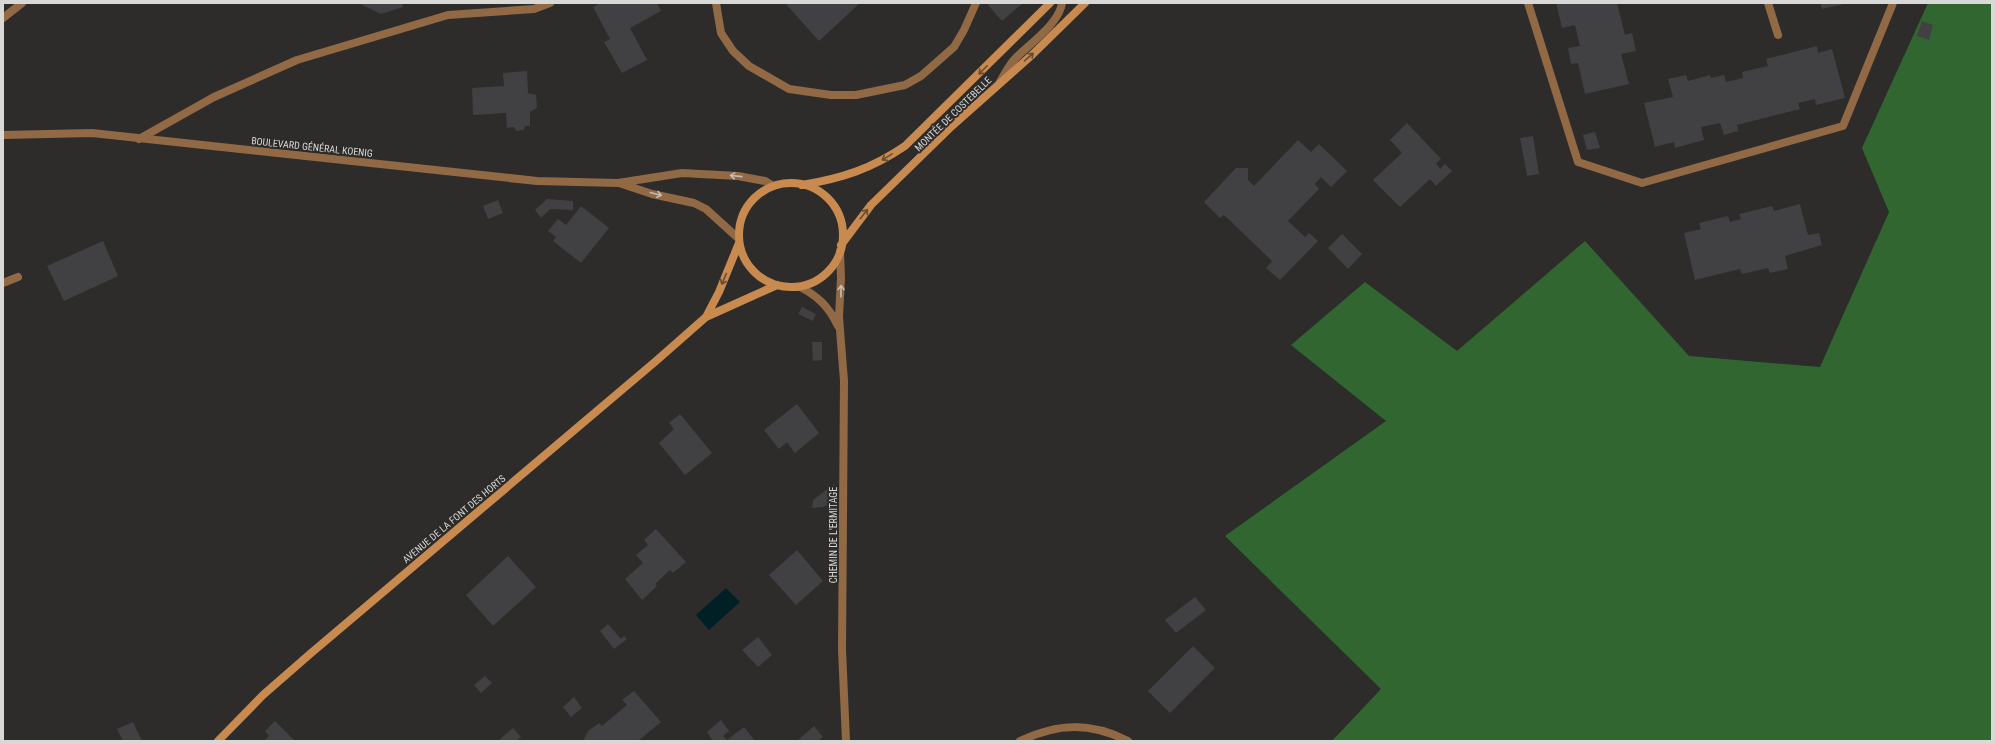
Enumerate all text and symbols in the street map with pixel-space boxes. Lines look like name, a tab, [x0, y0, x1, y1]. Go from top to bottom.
one-way arrow	[1024, 52, 1035, 61]
one-way arrow	[978, 65, 988, 75]
street label: MONTÉE DE COSTEBELLE	[912, 74, 994, 153]
street label: BOULEVARD GÉNÉRAL KOENIG	[251, 134, 374, 159]
one-way arrow	[881, 154, 893, 162]
one-way arrow	[730, 173, 743, 180]
one-way arrow	[649, 191, 662, 198]
one-way arrow	[860, 208, 869, 219]
one-way arrow	[720, 273, 728, 285]
one-way arrow	[837, 285, 845, 298]
street label: AVENUE DE LA FONT DES HORTS	[400, 473, 508, 565]
street label: CHEMIN DE L'ERMITAGE	[828, 487, 839, 583]

